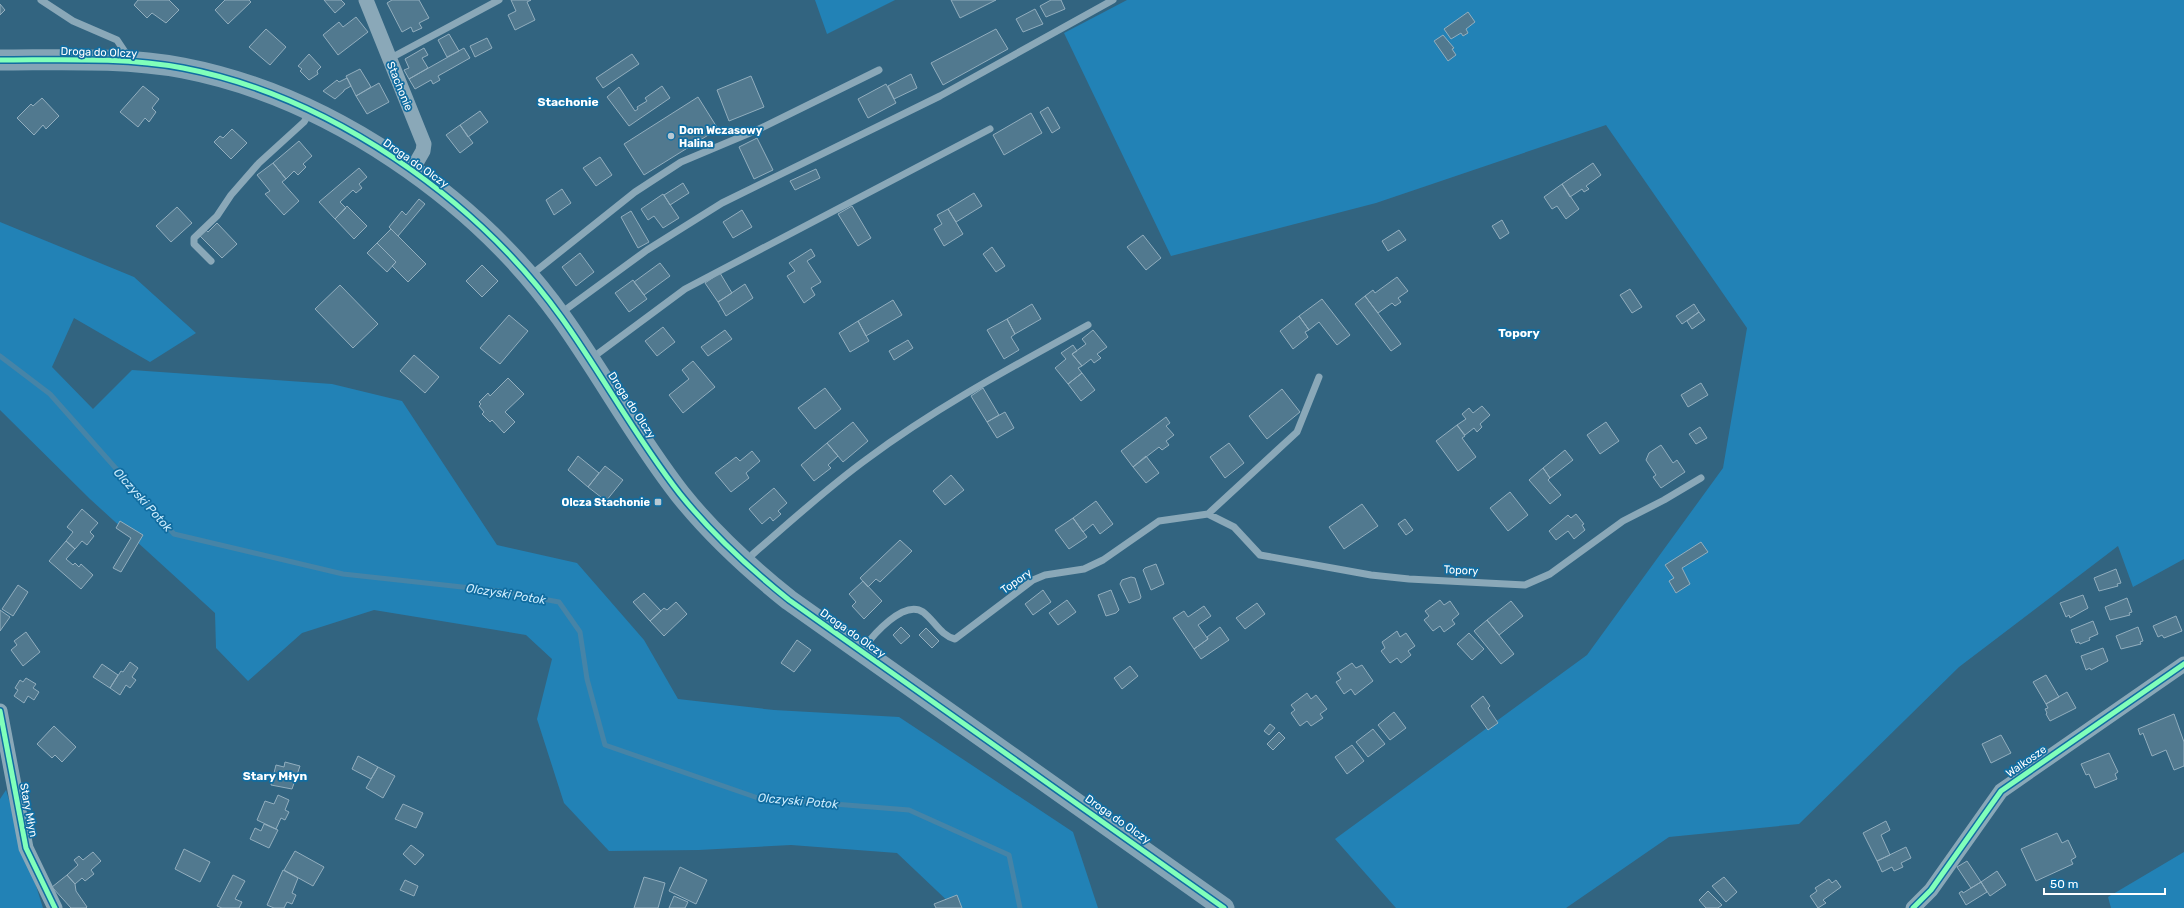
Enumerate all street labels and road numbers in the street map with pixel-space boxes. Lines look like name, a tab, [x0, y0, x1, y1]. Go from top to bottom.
street label: Droga do Olczy	[60, 45, 138, 60]
street label: Stachonie	[384, 60, 415, 113]
street label: Droga do Olczy	[381, 136, 451, 191]
street label: Droga do Olczy	[605, 370, 658, 441]
street label: Topory	[1443, 563, 1479, 578]
street label: Topory	[998, 566, 1034, 597]
street label: Droga do Olczy	[818, 606, 888, 661]
street label: Walkosze	[2004, 743, 2049, 780]
street label: Stary Młyn	[17, 782, 40, 838]
street label: Droga do Olczy	[1083, 792, 1153, 847]

